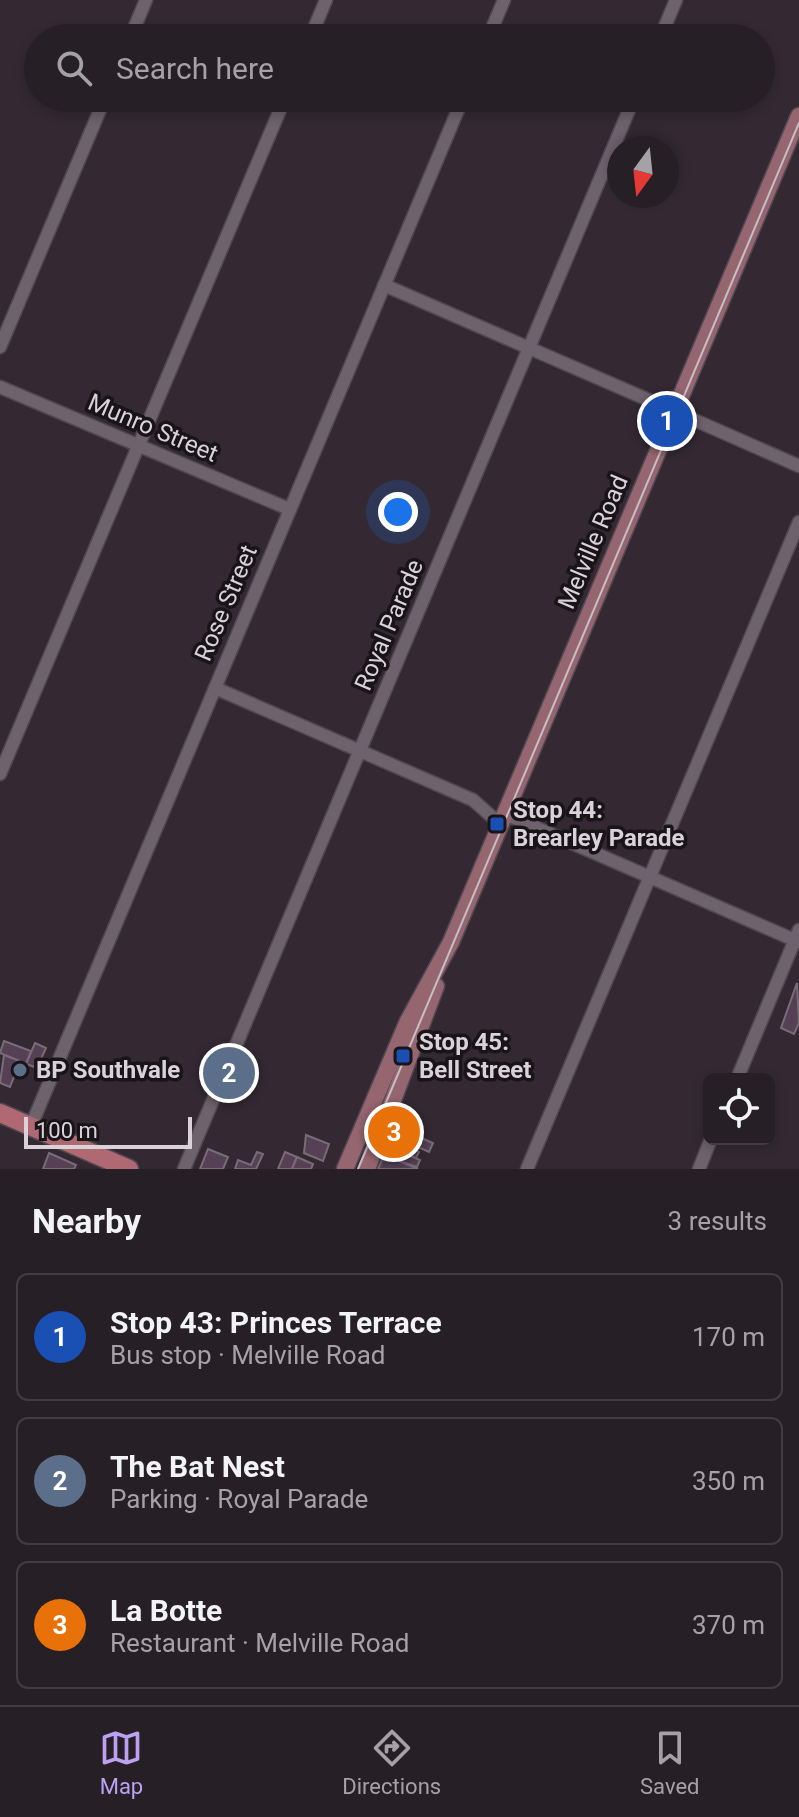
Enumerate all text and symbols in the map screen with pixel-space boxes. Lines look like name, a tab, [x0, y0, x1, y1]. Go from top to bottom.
search box	[24, 24, 775, 112]
icon: search	[52, 46, 96, 90]
text: Search here	[116, 51, 274, 86]
north arrow	[607, 136, 679, 208]
street label: Munro Street	[84, 388, 222, 468]
pin: 1	[641, 391, 693, 451]
street label: Melville Road	[552, 471, 634, 613]
your location	[378, 492, 418, 532]
street label: Rose Street	[189, 541, 263, 665]
street label: Royal Parade	[349, 555, 429, 695]
place label: Stop 44: Brearley Parade	[513, 796, 685, 852]
marker: Stop 44: Brearley Parade	[488, 815, 506, 833]
place label: Stop 45: Bell Street	[419, 1028, 531, 1084]
pin: 2	[203, 1043, 255, 1103]
marker: Stop 45: Bell Street	[394, 1047, 412, 1065]
place label: BP Southvale	[36, 1056, 180, 1084]
marker: BP Southvale	[11, 1061, 29, 1079]
map controls	[703, 1073, 775, 1145]
button: locate	[703, 1073, 775, 1145]
pin: 3	[368, 1102, 420, 1162]
scale bar	[24, 1113, 192, 1149]
text: 100 m	[36, 1118, 98, 1143]
text: Nearby	[32, 1201, 141, 1241]
text: 3 results	[668, 1206, 767, 1236]
text: Stop 43: Princes Terrace	[110, 1305, 442, 1340]
text: 1	[53, 1322, 67, 1352]
text: 170 m	[692, 1322, 765, 1352]
text: Bus stop · Melville Road	[110, 1340, 385, 1370]
text: The Bat Nest	[110, 1449, 285, 1484]
text: 2	[53, 1466, 67, 1496]
text: 350 m	[692, 1466, 765, 1496]
text: Parking · Royal Parade	[110, 1484, 368, 1514]
text: La Botte	[110, 1593, 222, 1628]
text: 3	[53, 1610, 67, 1640]
text: 370 m	[692, 1610, 765, 1640]
text: Restaurant · Melville Road	[110, 1628, 409, 1658]
tab: Map	[99, 1726, 143, 1799]
tab: Directions	[342, 1726, 441, 1799]
tab: Saved	[640, 1726, 700, 1799]

